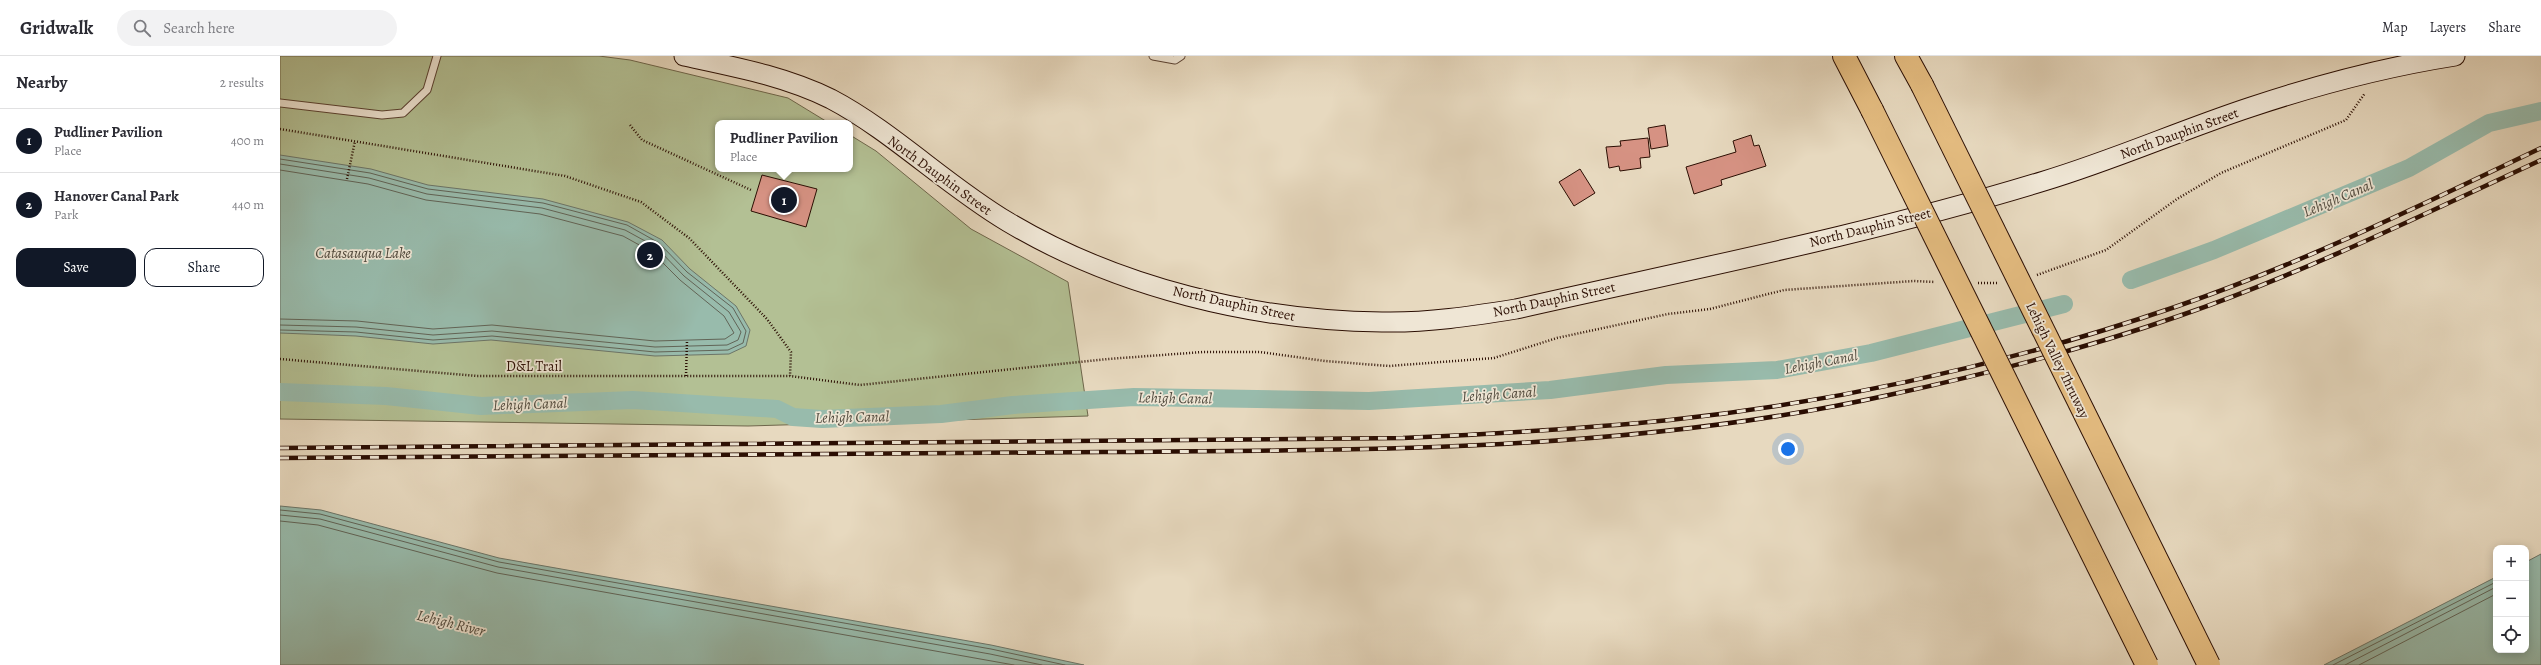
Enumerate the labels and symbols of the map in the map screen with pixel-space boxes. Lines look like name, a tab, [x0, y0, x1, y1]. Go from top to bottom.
street label: North Dauphin Street	[2117, 103, 2241, 164]
street label: North Dauphin Street	[884, 131, 996, 220]
water label: Lehigh Canal	[2300, 174, 2376, 222]
pin: 1	[771, 185, 797, 215]
street label: North Dauphin Street	[1807, 203, 1933, 252]
pin: 2	[637, 240, 663, 270]
water label: Catasauqua Lake	[315, 243, 411, 263]
street label: North Dauphin Street	[1491, 277, 1617, 322]
street label: North Dauphin Street	[1171, 281, 1297, 326]
street label: Lehigh Valley Thruway	[2021, 299, 2094, 422]
water label: Lehigh Canal	[1783, 345, 1860, 379]
street label: D&L Trail	[506, 357, 563, 376]
water label: Lehigh Canal	[1461, 381, 1537, 407]
water label: Lehigh Canal	[1138, 387, 1213, 409]
water label: Lehigh Canal	[493, 393, 568, 415]
water label: Lehigh Canal	[815, 406, 890, 428]
your location	[1778, 439, 1798, 459]
water label: Lehigh River	[415, 605, 488, 641]

